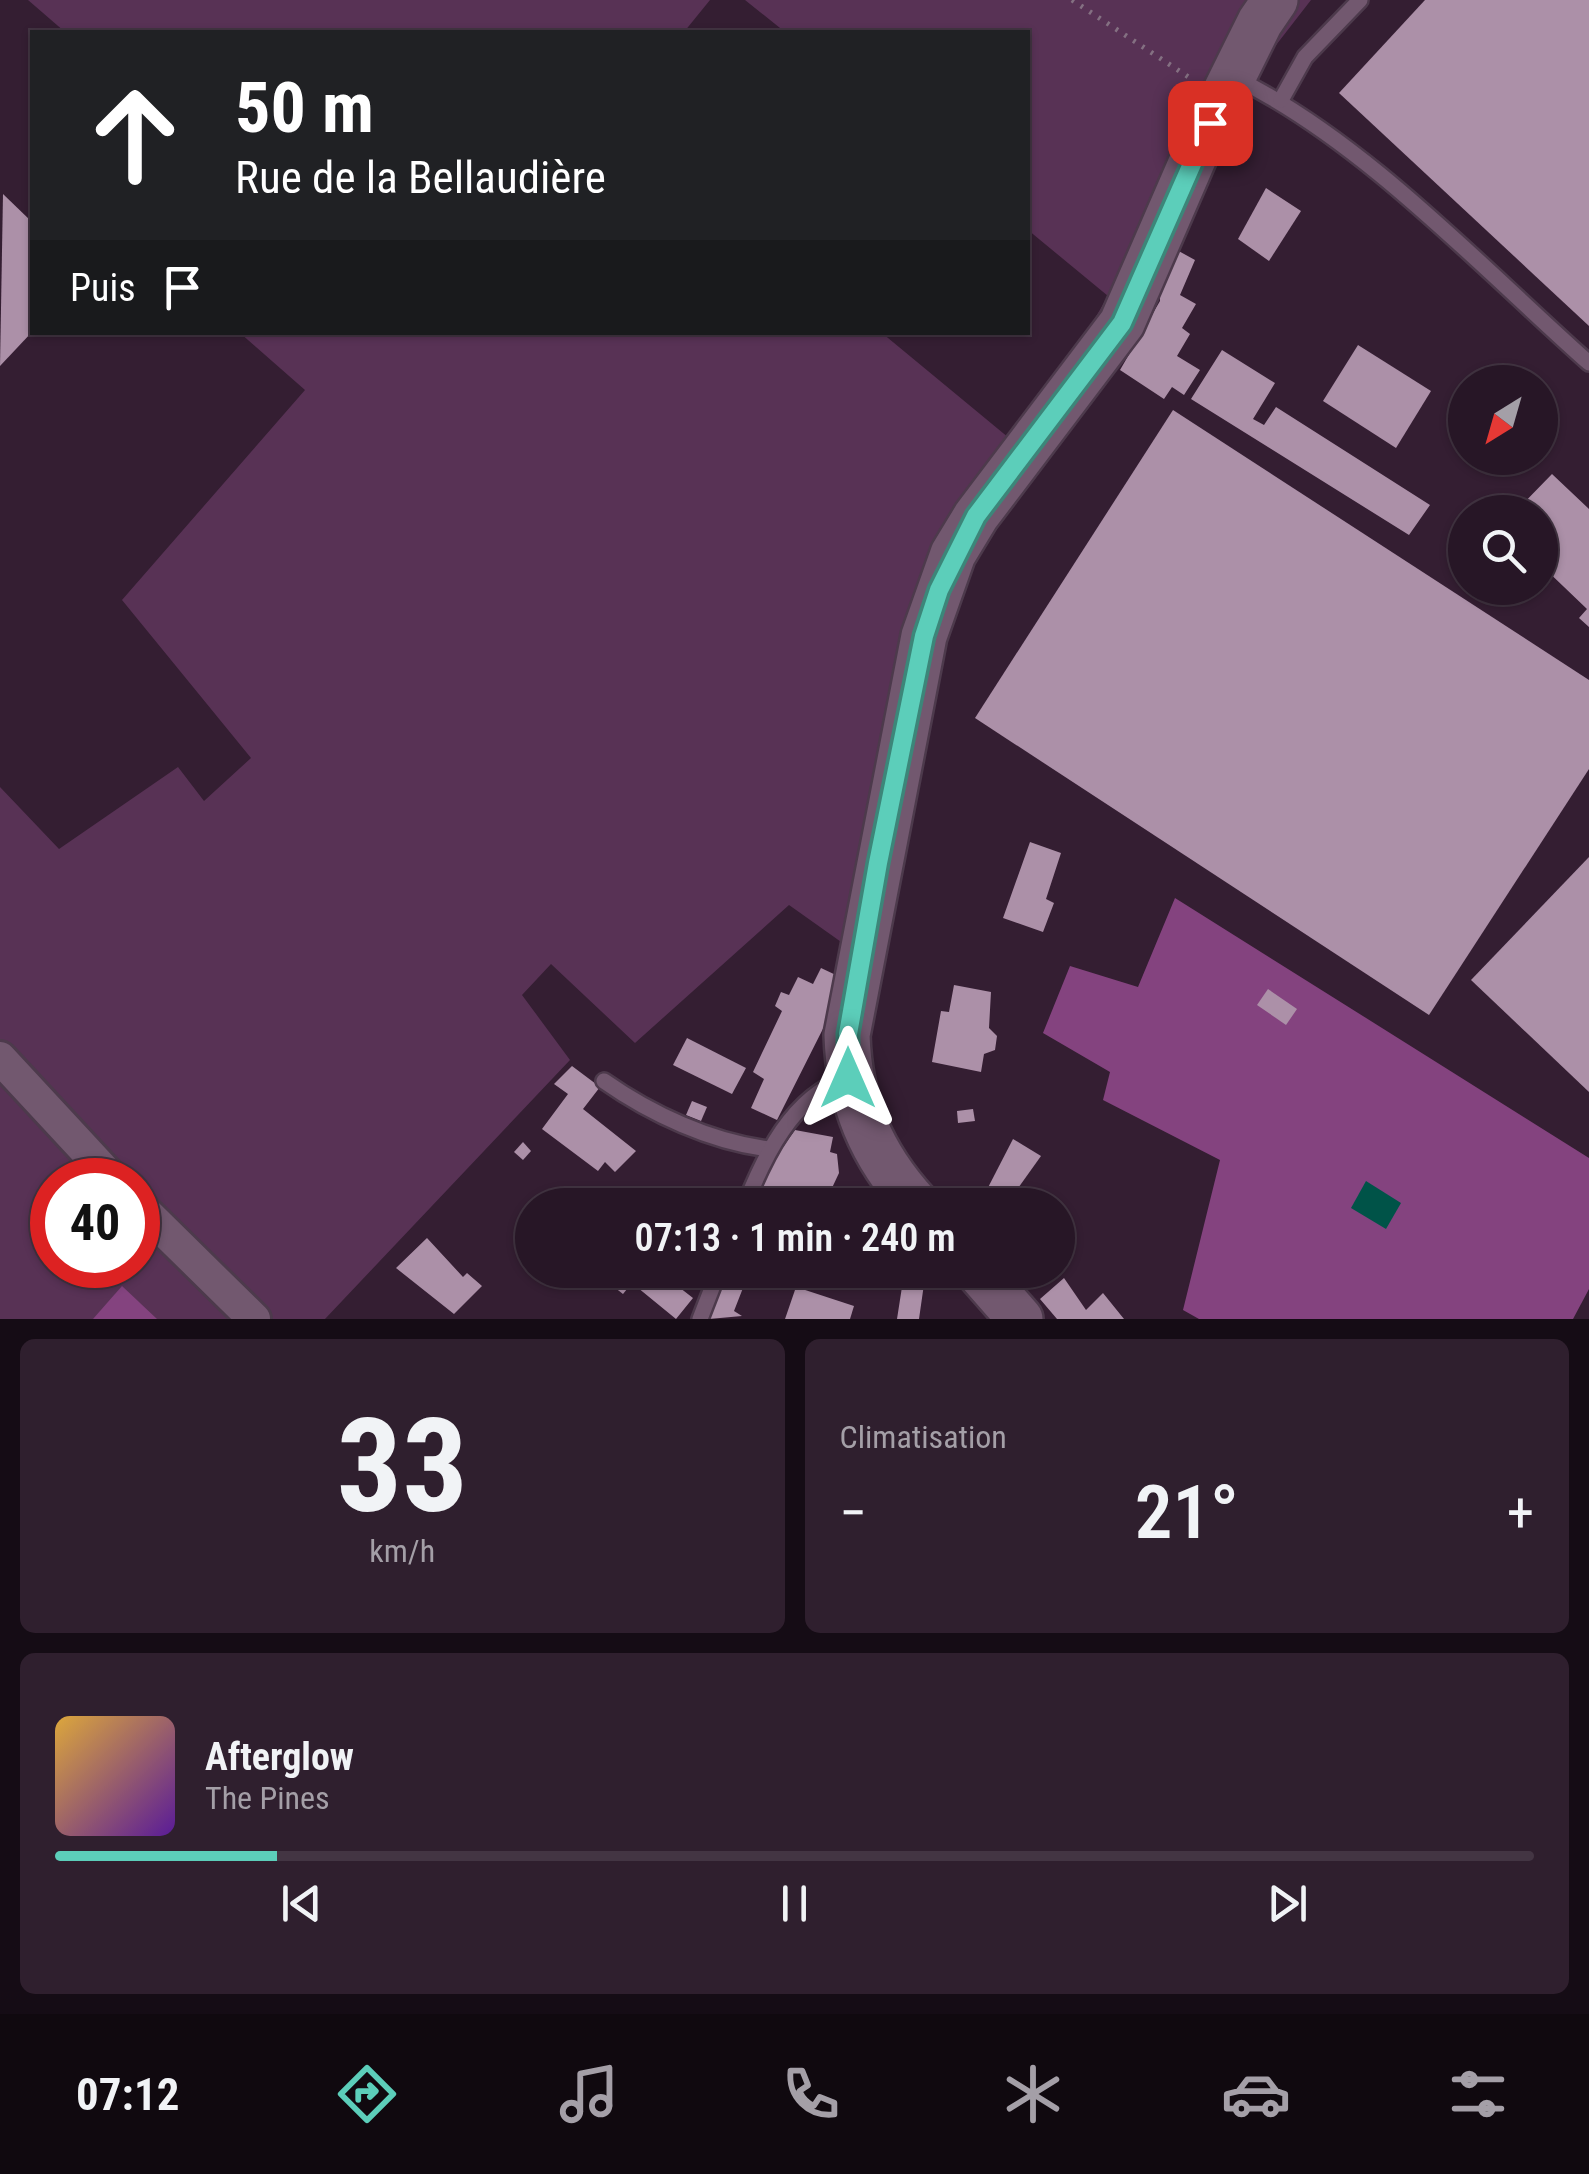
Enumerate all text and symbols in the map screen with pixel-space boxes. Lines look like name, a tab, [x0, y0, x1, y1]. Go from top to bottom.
text: 50 m	[235, 67, 374, 149]
icon: ahead	[70, 70, 200, 200]
pin	[1168, 81, 1253, 166]
icon: arrive	[1183, 96, 1238, 151]
text: Rue de la Bellaudière	[235, 151, 606, 204]
icon: arrive	[155, 260, 210, 315]
text: Puis	[70, 266, 135, 310]
north arrow	[1448, 365, 1558, 475]
map controls	[1448, 365, 1558, 605]
button: search	[1448, 495, 1558, 605]
position arrow	[796, 1026, 900, 1130]
speed limit sign: 40	[30, 1158, 160, 1288]
text: 07:13 · 1 min · 240 m	[635, 1216, 955, 1260]
text: 33	[337, 1390, 468, 1543]
text: Climatisation	[840, 1418, 1007, 1456]
text: 21°	[1135, 1468, 1239, 1556]
text: −	[840, 1481, 867, 1545]
text: +	[1507, 1481, 1534, 1545]
text: km/h	[369, 1532, 435, 1570]
text: Afterglow	[205, 1735, 354, 1779]
text: The Pines	[205, 1779, 330, 1817]
icon: previous	[274, 1876, 329, 1931]
icon: pause	[767, 1876, 822, 1931]
icon: next	[1260, 1876, 1315, 1931]
icon: directions	[332, 2059, 402, 2129]
icon: music	[554, 2059, 624, 2129]
icon: phone	[776, 2059, 846, 2129]
icon: climate	[998, 2059, 1068, 2129]
icon: car	[1221, 2059, 1291, 2129]
icon: filters	[1443, 2059, 1513, 2129]
text: 07:12	[76, 2068, 179, 2121]

